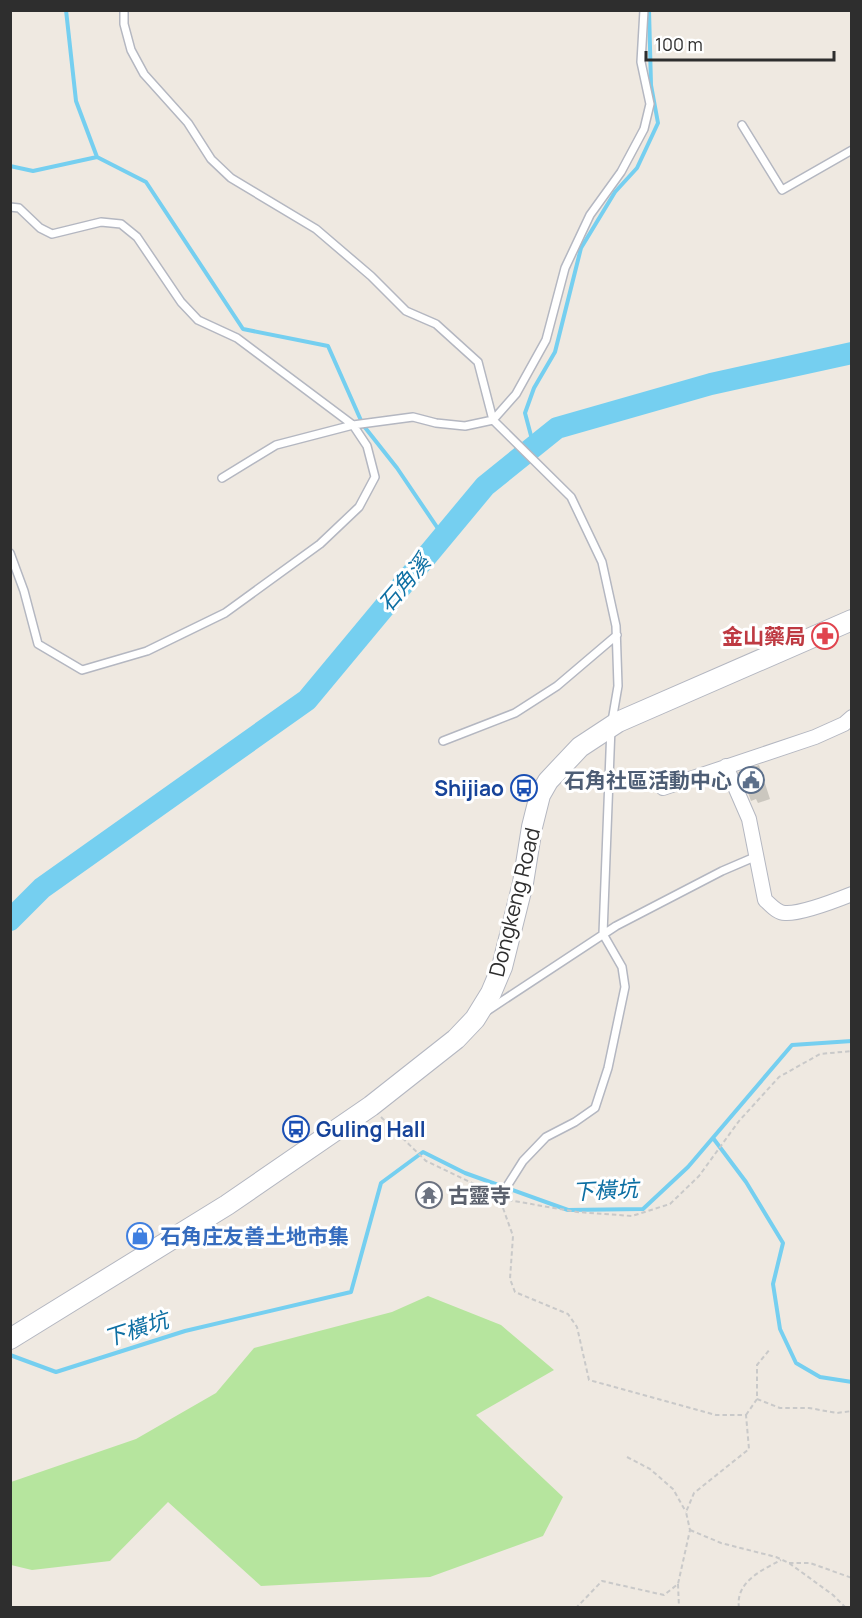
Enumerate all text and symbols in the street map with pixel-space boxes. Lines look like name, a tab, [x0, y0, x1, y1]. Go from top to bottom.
scale bar	[646, 24, 834, 62]
text: 100 m	[655, 32, 703, 56]
water label: 石角溪	[371, 546, 439, 618]
pharmacy icon: 金山藥局	[810, 621, 840, 651]
place label: 金山藥局	[722, 622, 806, 650]
public building icon: 石角社區活動中心	[736, 765, 766, 795]
place label: 石角社區活動中心	[564, 766, 732, 794]
bus stop icon: Shijiao	[509, 773, 539, 803]
place label: Shijiao	[434, 774, 504, 802]
street label: Dongkeng Road	[482, 825, 546, 979]
bus stop icon: Guling Hall	[281, 1114, 311, 1144]
place label: Guling Hall	[316, 1115, 426, 1143]
water label: 下橫坑	[571, 1173, 642, 1207]
temple icon: 古靈寺	[414, 1180, 444, 1210]
place label: 古靈寺	[448, 1181, 511, 1209]
shop icon: 石角庄友善土地市集	[125, 1221, 155, 1251]
place label: 石角庄友善土地市集	[160, 1222, 349, 1250]
water label: 下橫坑	[100, 1304, 175, 1353]

